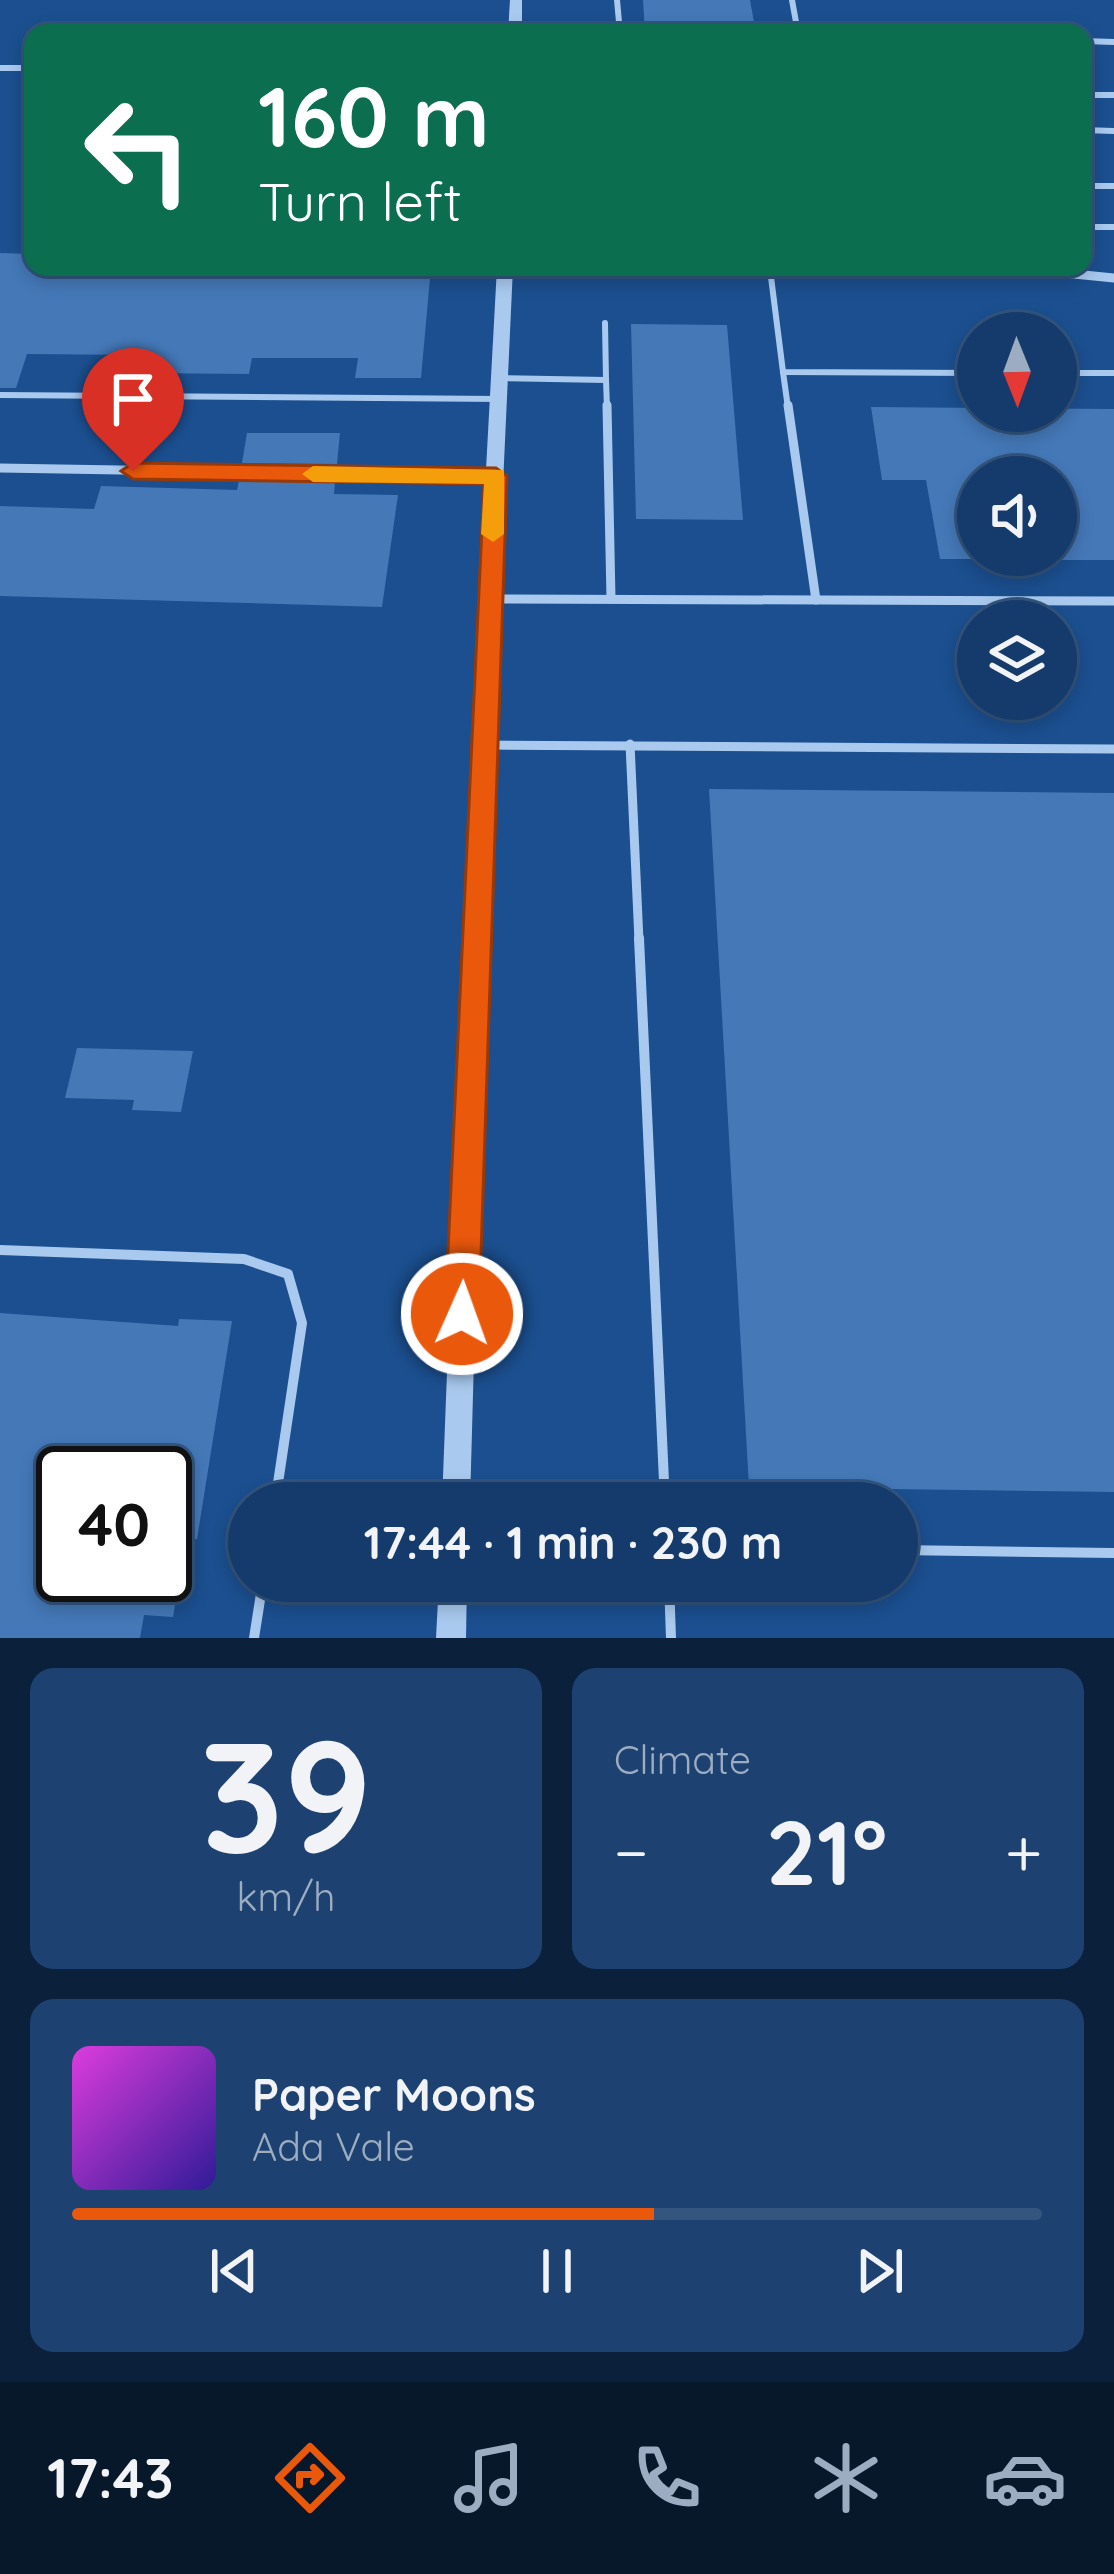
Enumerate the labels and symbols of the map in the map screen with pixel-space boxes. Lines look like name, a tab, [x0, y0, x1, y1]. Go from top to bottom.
north arrow	[957, 312, 1077, 432]
pin	[82, 348, 184, 471]
position arrow	[399, 1251, 525, 1377]
speed limit sign: 40	[36, 1446, 192, 1602]

